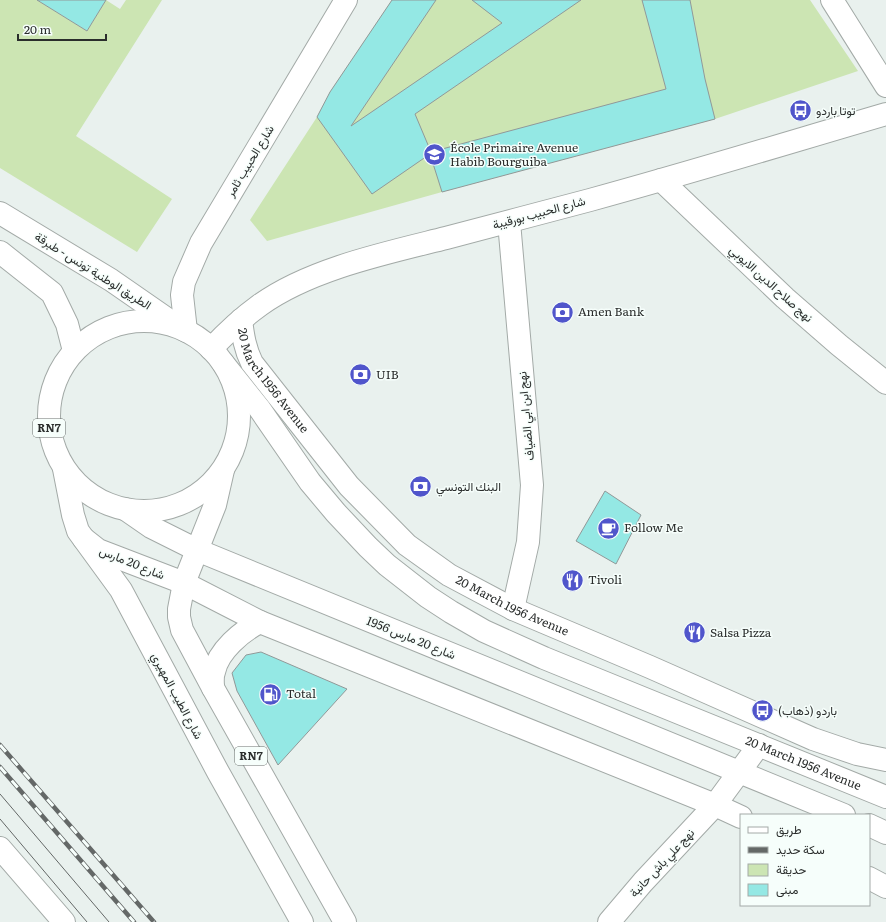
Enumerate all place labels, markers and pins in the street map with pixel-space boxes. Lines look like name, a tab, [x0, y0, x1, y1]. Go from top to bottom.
bus stop icon: توتا باردو	[788, 98, 814, 124]
place label: توتا باردو	[816, 101, 856, 119]
place label: École Primaire Avenue Habib Bourguiba	[450, 138, 578, 170]
school or university icon: École Primaire Avenue Habib Bourguiba	[422, 142, 448, 168]
bank icon: Amen Bank	[550, 299, 576, 325]
place label: Amen Bank	[578, 302, 645, 320]
bank icon: UIB	[348, 362, 374, 388]
place label: UIB	[376, 365, 399, 383]
bank icon: البنك التونسي	[408, 474, 434, 500]
place label: البنك التونسي	[436, 477, 501, 497]
cafe icon: Follow Me	[596, 515, 622, 541]
place label: Follow Me	[624, 518, 683, 536]
restaurant icon: Tivoli	[559, 567, 585, 593]
place label: Tivoli	[588, 570, 622, 588]
restaurant icon: Salsa Pizza	[682, 620, 708, 646]
place label: Salsa Pizza	[710, 623, 772, 641]
fuel station icon: Total	[258, 681, 284, 707]
place label: Total	[286, 684, 316, 702]
bus stop icon: باردو (ذهاب)	[749, 698, 775, 724]
place label: باردو (ذهاب)	[778, 701, 837, 719]

